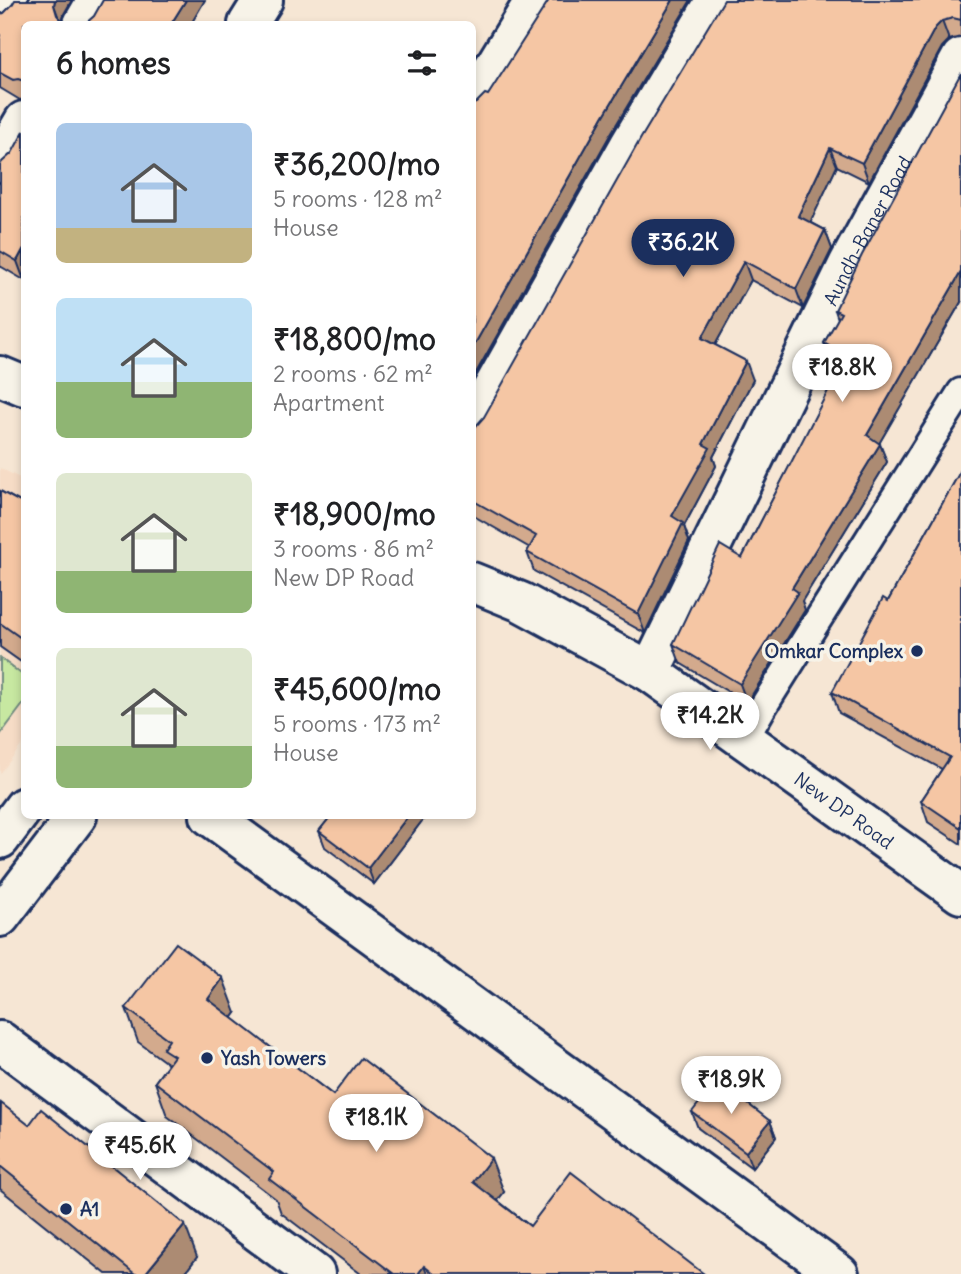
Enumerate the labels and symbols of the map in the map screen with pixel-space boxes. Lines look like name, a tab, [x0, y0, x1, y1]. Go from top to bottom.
street label: Aundh-Baner Road	[818, 152, 917, 309]
pin: ₹36.2K	[626, 219, 740, 279]
pin: ₹18.8K	[785, 344, 899, 404]
place label: Omkar Complex	[765, 639, 904, 663]
marker: Omkar Complex	[909, 643, 925, 659]
pin: ₹14.2K	[653, 692, 767, 752]
street label: New DP Road	[789, 767, 898, 854]
place label: Yash Towers	[220, 1046, 327, 1070]
marker: Yash Towers	[199, 1050, 215, 1066]
pin: ₹18.9K	[674, 1056, 788, 1116]
pin: ₹18.1K	[319, 1094, 433, 1154]
pin: ₹45.6K	[83, 1122, 197, 1182]
place label: A1	[80, 1197, 99, 1221]
marker: A1	[58, 1201, 74, 1217]

